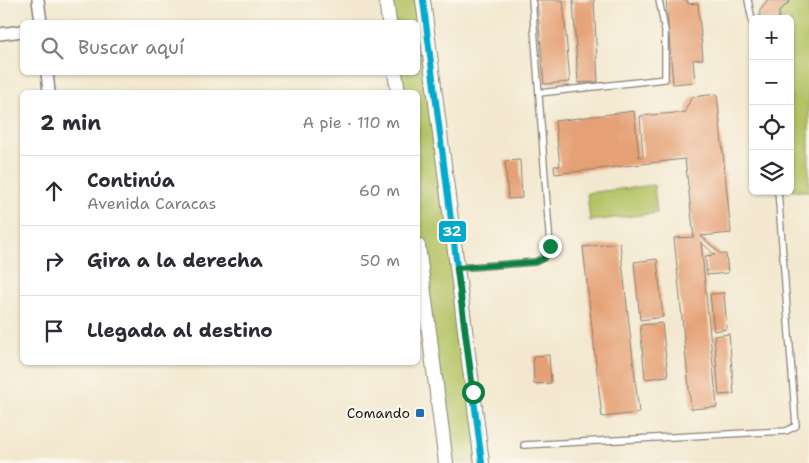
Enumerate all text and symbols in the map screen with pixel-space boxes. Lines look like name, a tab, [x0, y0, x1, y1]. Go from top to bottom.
map controls	[749, 15, 794, 195]
button: +	[749, 15, 794, 60]
search box	[20, 20, 420, 75]
icon: search	[38, 34, 66, 62]
text: Buscar aquí	[78, 35, 184, 60]
button: −	[749, 60, 794, 105]
button: locate	[749, 105, 794, 150]
text: 2 min	[40, 109, 101, 137]
text: A pie · 110 m	[303, 112, 400, 133]
button: layers	[749, 150, 794, 195]
text: Continúa	[87, 168, 175, 193]
icon: ahead	[40, 177, 68, 205]
text: 60 m	[359, 180, 400, 201]
text: Avenida Caracas	[87, 193, 216, 214]
line badge: 32	[438, 220, 467, 243]
text: 32	[442, 222, 462, 240]
route end	[539, 235, 562, 258]
icon: right	[40, 247, 68, 275]
text: Gira a la derecha	[87, 248, 263, 273]
text: 50 m	[360, 250, 400, 271]
icon: arrive	[40, 317, 68, 345]
text: Llegada al destino	[87, 318, 273, 343]
route start	[462, 381, 485, 404]
place label: Comando	[347, 404, 410, 422]
marker: Comando	[414, 407, 426, 419]

